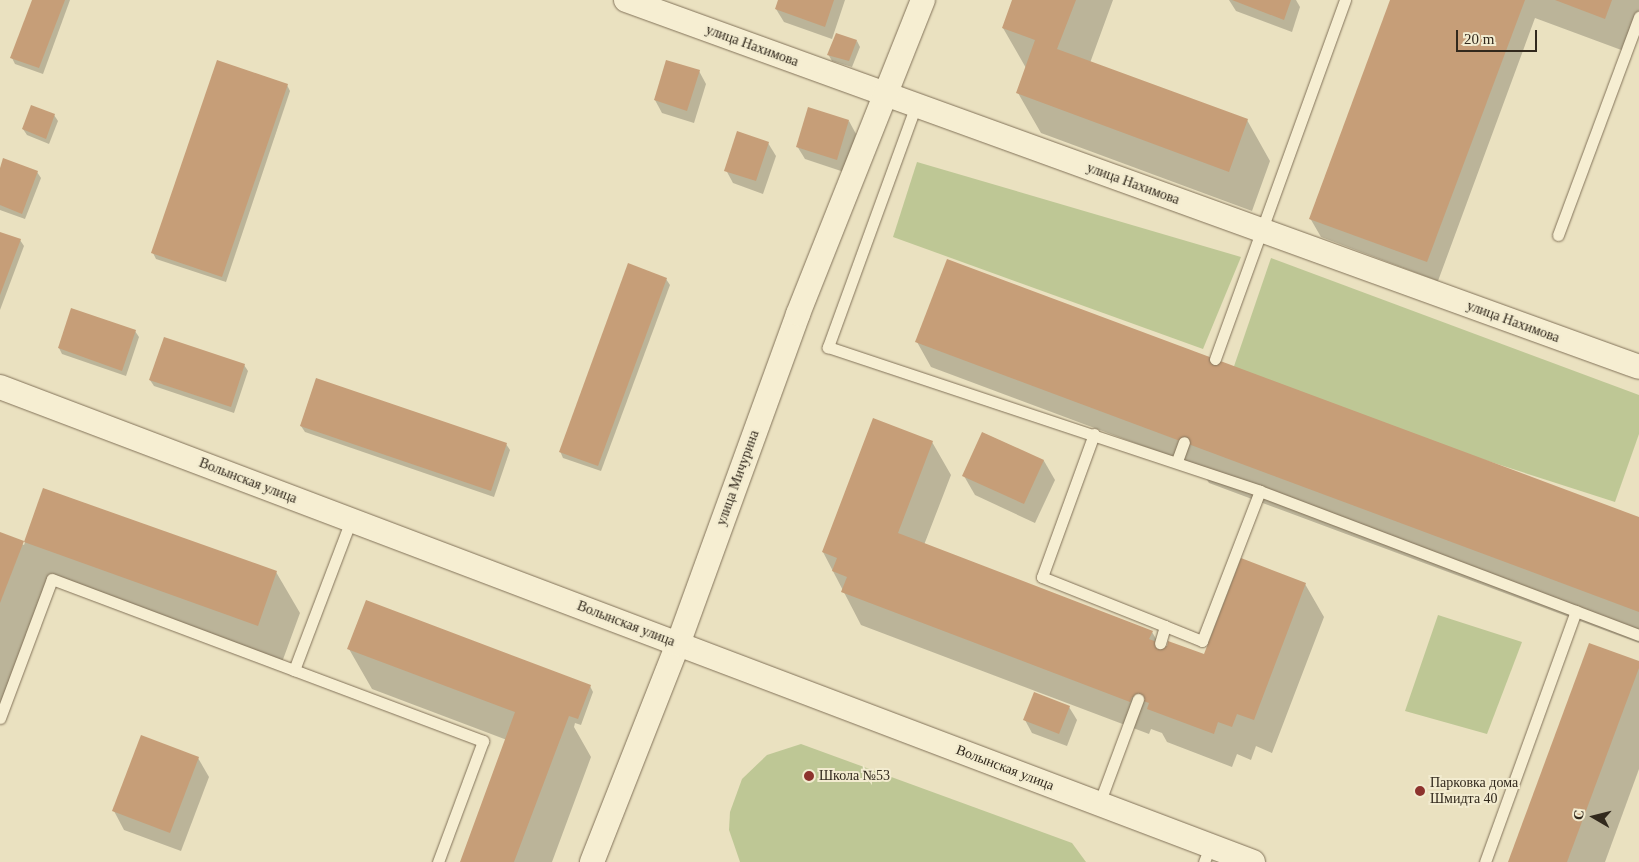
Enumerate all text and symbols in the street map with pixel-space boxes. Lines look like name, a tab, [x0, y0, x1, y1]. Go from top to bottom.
scale bar	[1459, 20, 1540, 52]
street label: улица Нахимова	[703, 21, 801, 71]
text: 20 m	[1464, 31, 1494, 47]
street label: улица Нахимова	[1084, 159, 1182, 209]
street label: улица Нахимова	[1464, 297, 1562, 347]
street label: улица Мичурина	[713, 428, 763, 528]
street label: Волынская улица	[197, 455, 299, 507]
street label: Волынская улица	[575, 598, 677, 650]
street label: Волынская улица	[954, 742, 1056, 794]
place label: Школа №53	[819, 768, 890, 784]
marker: Школа №53	[803, 770, 815, 782]
place label: Парковка дома Шмидта 40	[1430, 775, 1518, 808]
marker: Парковка дома Шмидта 40	[1414, 785, 1426, 797]
north arrow	[1569, 792, 1619, 842]
text: С	[1571, 809, 1587, 821]

